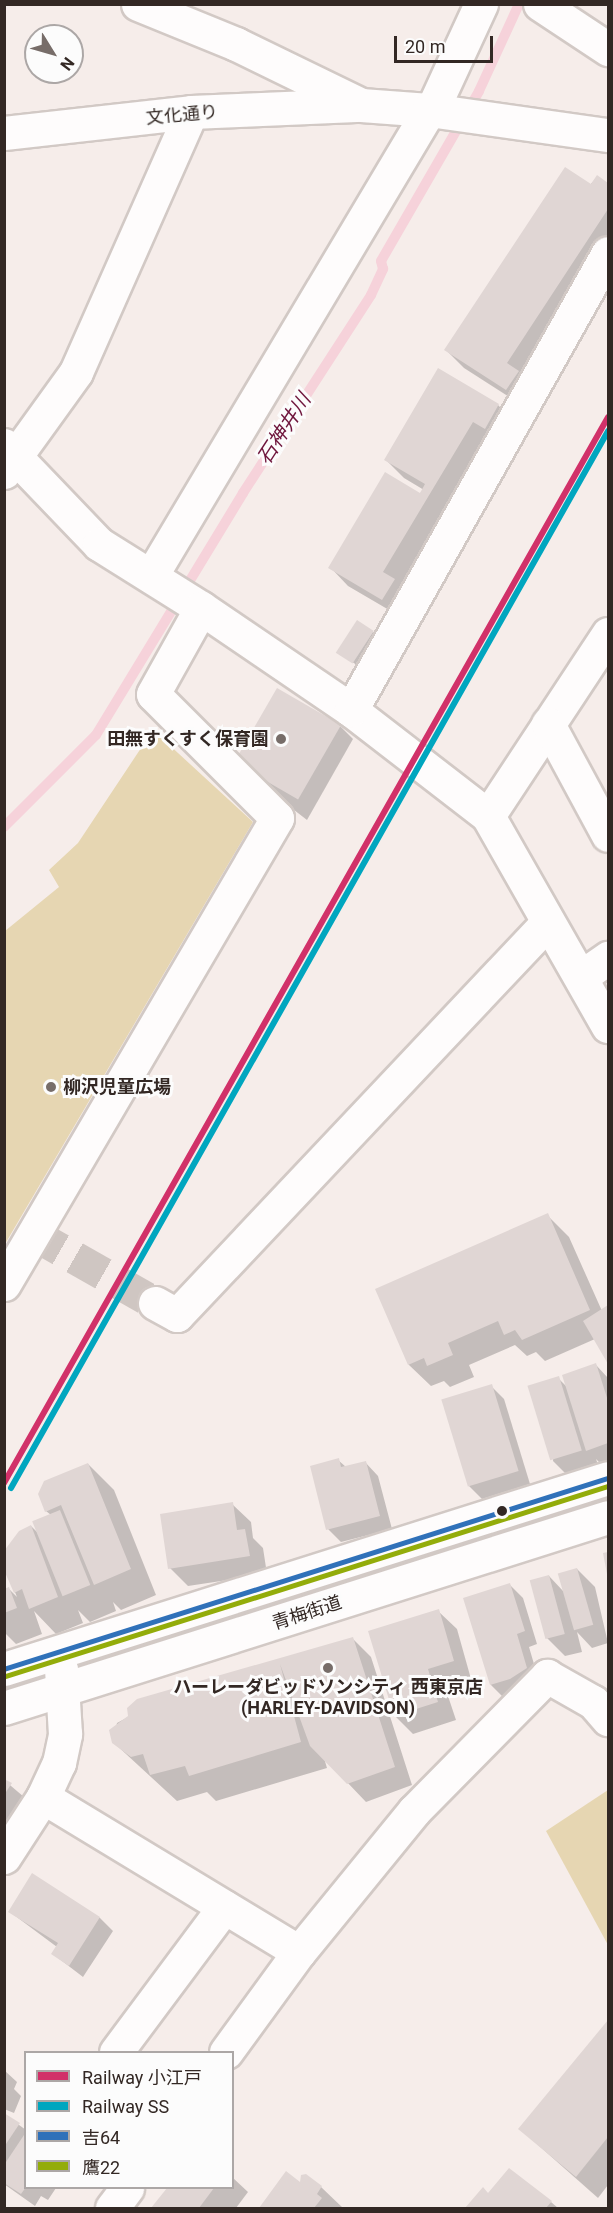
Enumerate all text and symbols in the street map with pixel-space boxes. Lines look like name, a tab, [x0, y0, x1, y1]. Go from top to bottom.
north arrow	[24, 24, 84, 84]
scale bar	[397, 24, 496, 62]
text: 20 m	[405, 36, 445, 57]
text: N	[56, 54, 78, 74]
street label: 文化通り	[145, 101, 219, 129]
water label: 石神井川	[252, 389, 316, 469]
place label: 田無すくすく保育園	[107, 728, 269, 750]
marker: 田無すくすく保育園	[274, 732, 288, 746]
place label: 柳沢児童広場	[63, 1076, 171, 1098]
marker: 柳沢児童広場	[44, 1080, 58, 1094]
unlabelled marker	[496, 1505, 508, 1517]
street label: 青梅街道	[269, 1592, 345, 1634]
marker: ハーレーダビッドソンシティ 西東京店 (HARLEY-DAVIDSON)	[321, 1661, 335, 1675]
place label: ハーレーダビッドソンシティ 西東京店 (HARLEY-DAVIDSON)	[173, 1677, 483, 1720]
legend	[24, 2051, 234, 2189]
text: Railway 小江戸	[82, 2067, 202, 2088]
text: Railway SS	[82, 2096, 169, 2117]
text: 吉64	[82, 2127, 120, 2148]
text: 鷹22	[82, 2157, 120, 2178]

